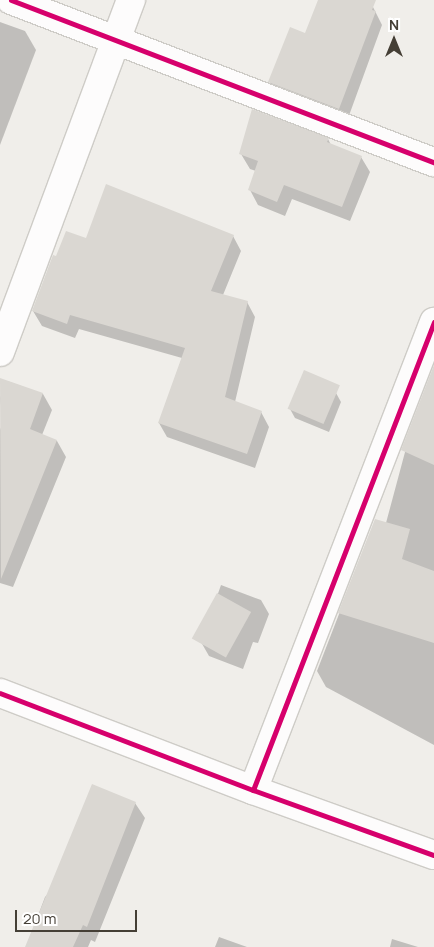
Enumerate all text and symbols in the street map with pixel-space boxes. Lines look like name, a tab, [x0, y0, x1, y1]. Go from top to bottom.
north arrow	[369, 15, 419, 65]
text: N	[389, 15, 399, 34]
scale bar	[18, 900, 140, 932]
text: 20 m	[23, 908, 56, 929]

